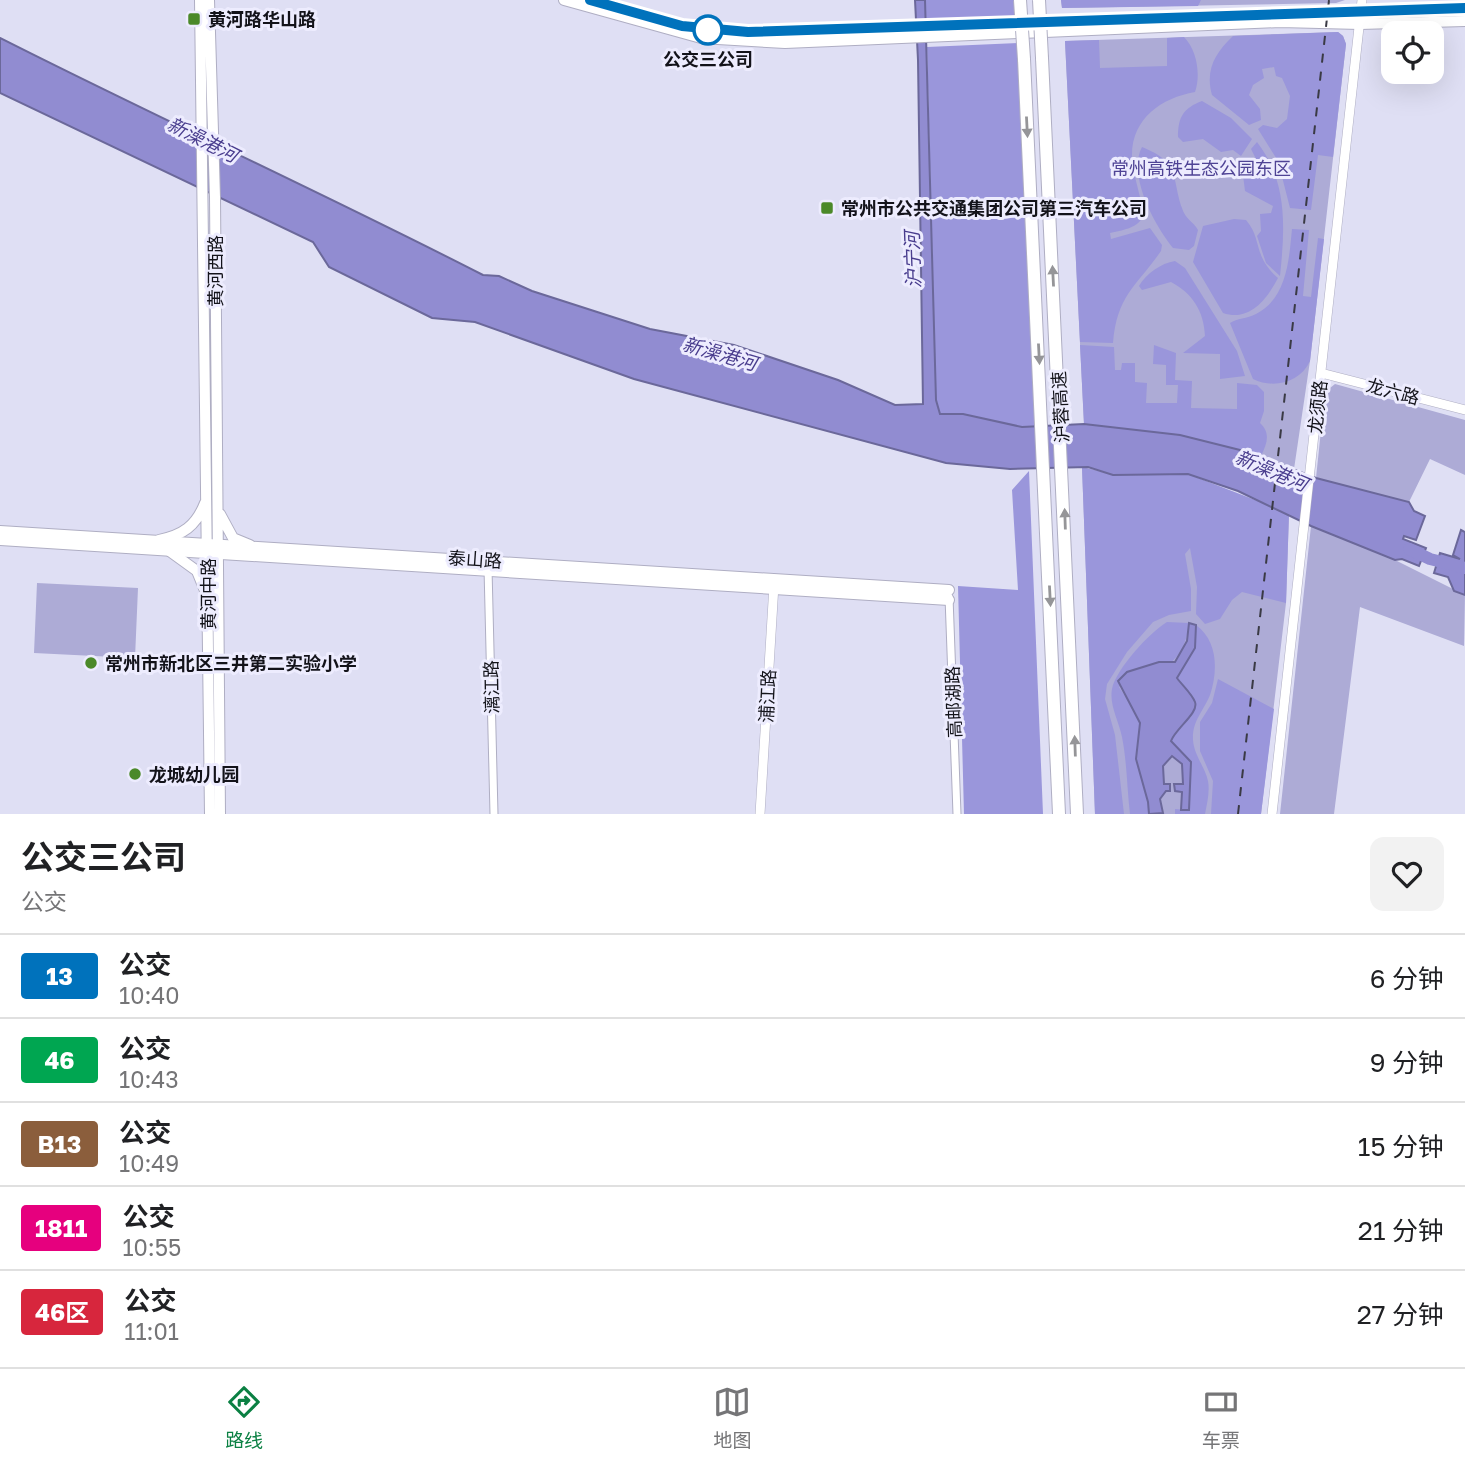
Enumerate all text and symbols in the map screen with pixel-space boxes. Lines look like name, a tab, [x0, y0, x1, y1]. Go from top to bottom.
place label: 黄河路华山路	[208, 8, 316, 30]
marker: 黄河路华山路	[186, 11, 202, 27]
marker: 公交三公司	[693, 15, 723, 45]
map controls	[1381, 21, 1444, 84]
button: locate	[1381, 21, 1444, 84]
place label: 公交三公司	[663, 48, 753, 70]
water label: 新澡港河	[164, 111, 246, 168]
one-way arrow	[1022, 116, 1033, 138]
park label: 常州高铁生态公园东区	[1111, 157, 1291, 179]
place label: 常州市公共交通集团公司第三汽车公司	[841, 197, 1147, 219]
marker: 常州市公共交通集团公司第三汽车公司	[819, 200, 835, 216]
water label: 沪宁河	[899, 227, 924, 289]
street label: 黄河西路	[204, 235, 226, 307]
one-way arrow	[1048, 265, 1059, 287]
water label: 新澡港河	[680, 331, 764, 376]
one-way arrow	[1033, 343, 1044, 365]
street label: 沪蓉高速	[1047, 370, 1073, 444]
street label: 龙六路	[1364, 373, 1422, 409]
street label: 龙须路	[1303, 379, 1331, 435]
water label: 新澡港河	[1233, 445, 1315, 497]
one-way arrow	[1060, 507, 1071, 529]
street label: 泰山路	[447, 546, 503, 572]
street label: 黄河中路	[197, 558, 219, 630]
one-way arrow	[1045, 586, 1056, 608]
place label: 常州市新北区三井第二实验小学	[105, 652, 357, 674]
marker: 常州市新北区三井第二实验小学	[83, 655, 99, 671]
street label: 漓江路	[480, 660, 502, 714]
street label: 高邮湖路	[941, 666, 965, 738]
street label: 浦江路	[755, 668, 779, 724]
one-way arrow	[1069, 735, 1080, 757]
place label: 龙城幼儿园	[149, 763, 239, 785]
marker: 龙城幼儿园	[127, 766, 143, 782]
text: 公交三公司	[21, 837, 186, 876]
button: heart	[1370, 837, 1444, 911]
text: 公交	[21, 887, 67, 915]
text: 公交	[119, 949, 171, 980]
text: 13	[46, 961, 73, 990]
text: 6 分钟	[1370, 963, 1444, 994]
text: 10:40	[119, 981, 180, 1009]
text: 公交	[119, 1033, 171, 1064]
text: 46	[44, 1045, 75, 1074]
text: 9 分钟	[1370, 1047, 1444, 1078]
text: 10:43	[119, 1065, 179, 1093]
text: 公交	[119, 1117, 171, 1148]
text: B13	[38, 1129, 81, 1158]
text: 15 分钟	[1358, 1131, 1444, 1162]
text: 10:49	[119, 1149, 179, 1177]
text: 公交	[122, 1201, 174, 1232]
text: 1811	[35, 1213, 87, 1242]
text: 21 分钟	[1358, 1215, 1444, 1246]
text: 10:55	[122, 1233, 181, 1261]
text: 公交	[124, 1285, 176, 1316]
text: 46区	[35, 1297, 89, 1326]
text: 27 分钟	[1357, 1299, 1444, 1330]
text: 11:01	[124, 1317, 179, 1345]
tab: 路线	[225, 1383, 263, 1452]
tab: 地图	[713, 1383, 752, 1452]
tab: 车票	[1202, 1383, 1240, 1452]

